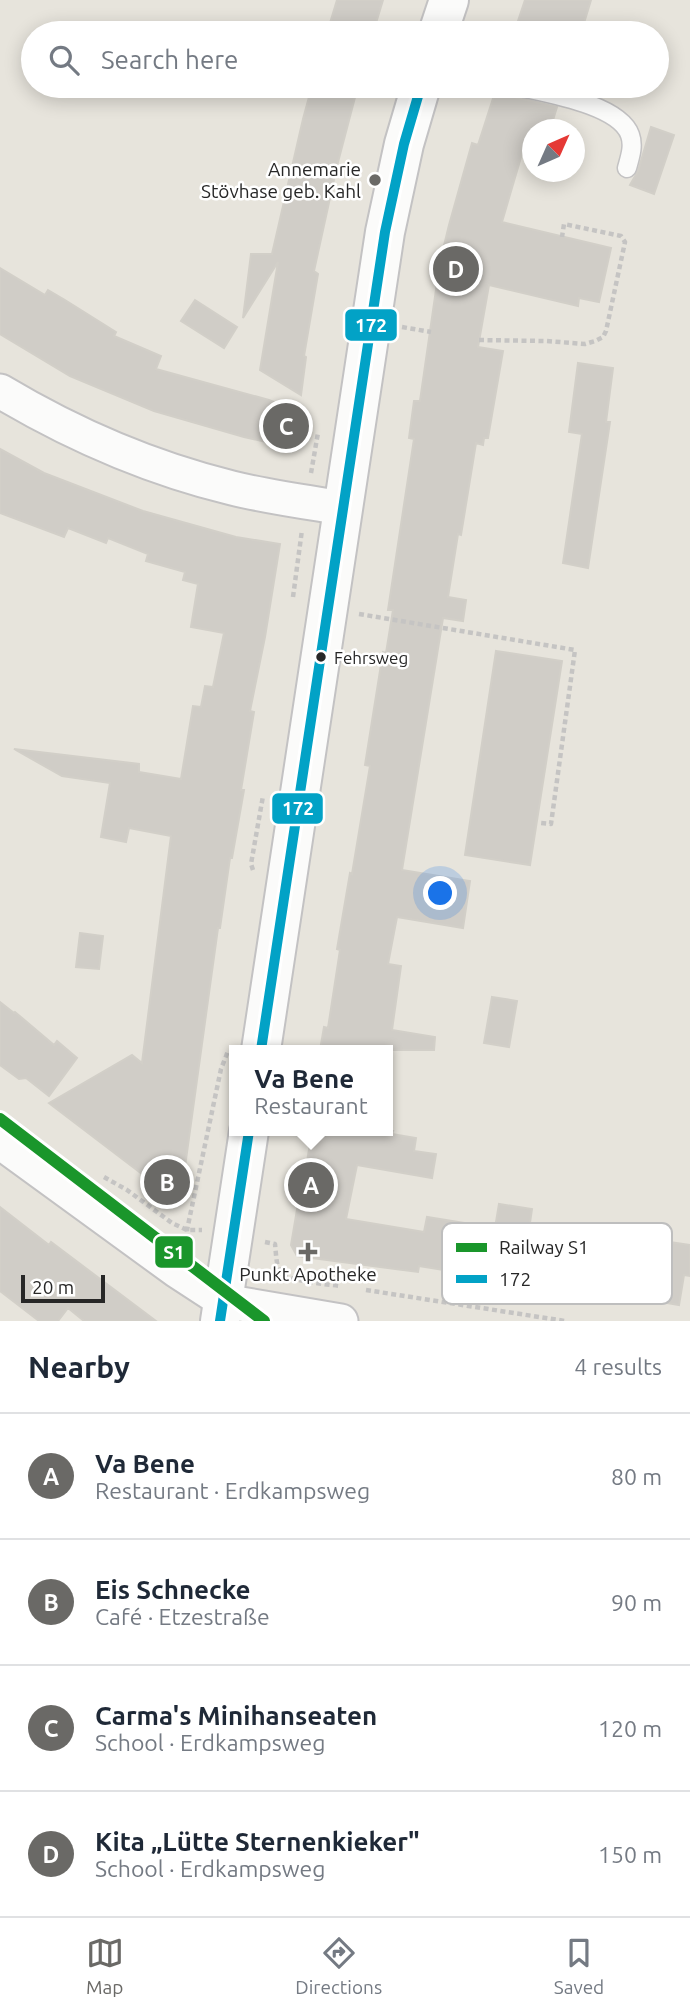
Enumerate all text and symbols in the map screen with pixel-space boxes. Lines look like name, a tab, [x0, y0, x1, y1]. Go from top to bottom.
search box	[21, 21, 669, 98]
icon: search	[45, 41, 83, 79]
text: Search here	[101, 45, 238, 74]
north arrow	[522, 119, 585, 182]
place label: Annemarie Stövhase geb. Kahl	[201, 158, 361, 202]
marker: Annemarie Stövhase geb. Kahl	[367, 172, 383, 188]
pin: D	[433, 243, 479, 295]
line badge: 172	[344, 308, 398, 342]
text: 172	[355, 314, 387, 336]
pin: C	[263, 400, 309, 452]
place label: Fehrsweg	[334, 648, 408, 667]
marker: Fehrsweg	[314, 650, 328, 664]
line badge: 172	[271, 792, 324, 825]
text: 172	[282, 797, 314, 819]
your location	[423, 876, 457, 910]
popup	[229, 1045, 393, 1136]
text: Va Bene	[254, 1064, 354, 1093]
text: Restaurant	[254, 1093, 368, 1118]
pin: B	[144, 1156, 190, 1208]
pin: A	[288, 1159, 334, 1211]
legend	[442, 1223, 672, 1304]
line badge: S1	[154, 1235, 194, 1269]
text: Railway S1	[499, 1236, 589, 1258]
text: S1	[163, 1241, 185, 1263]
marker: Punkt Apotheke	[300, 1244, 316, 1260]
place label: Punkt Apotheke	[239, 1263, 377, 1285]
text: 172	[499, 1268, 531, 1290]
scale bar	[21, 1272, 105, 1304]
text: 20 m	[32, 1276, 74, 1298]
text: Nearby	[28, 1350, 130, 1384]
text: 4 results	[574, 1354, 662, 1379]
text: Va Bene	[95, 1449, 195, 1478]
text: A	[43, 1464, 59, 1489]
text: 80 m	[611, 1464, 662, 1489]
text: Restaurant · Erdkampsweg	[95, 1478, 370, 1503]
text: Eis Schnecke	[95, 1575, 251, 1604]
text: B	[43, 1590, 59, 1615]
text: 90 m	[611, 1590, 662, 1615]
text: Café · Etzestraße	[95, 1604, 270, 1629]
text: Carma's Minihanseaten	[95, 1701, 377, 1730]
text: C	[44, 1716, 58, 1741]
text: 120 m	[598, 1716, 662, 1741]
text: School · Erdkampsweg	[95, 1730, 326, 1755]
text: Kita „Lütte Sternenkieker"	[95, 1827, 420, 1856]
text: D	[43, 1842, 59, 1867]
text: 150 m	[598, 1842, 662, 1867]
text: School · Erdkampsweg	[95, 1856, 326, 1881]
tab: Map	[86, 1934, 124, 1998]
tab: Directions	[295, 1934, 382, 1998]
tab: Saved	[554, 1934, 604, 1998]

